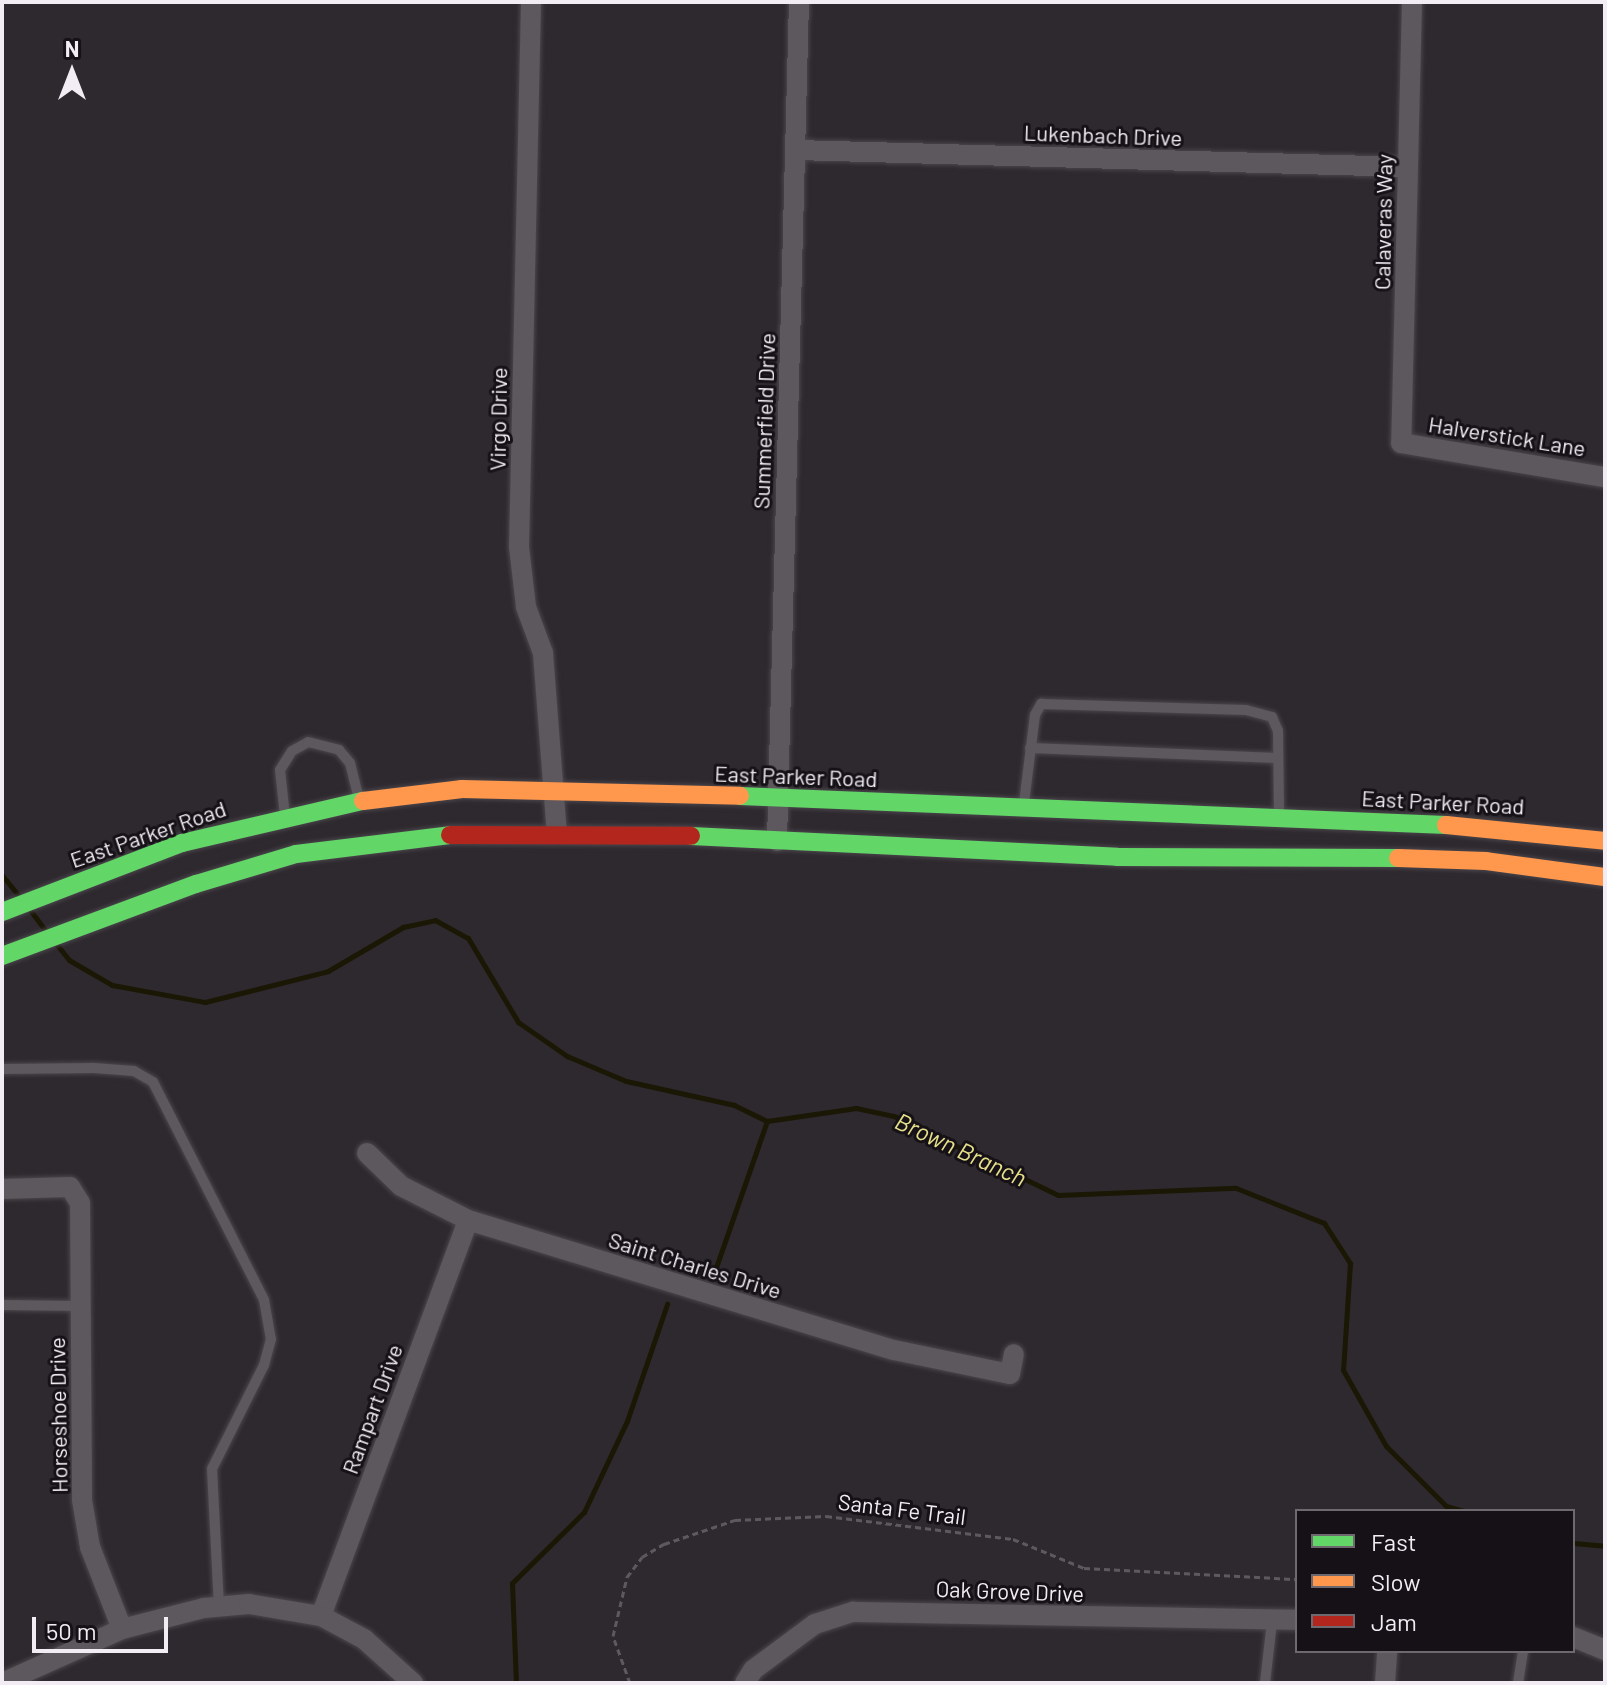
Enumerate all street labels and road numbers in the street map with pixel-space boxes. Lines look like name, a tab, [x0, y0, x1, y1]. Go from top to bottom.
street label: Lukenbach Drive	[1023, 119, 1183, 151]
street label: Calaveras Way	[1369, 154, 1397, 290]
street label: Summerfield Drive	[748, 332, 780, 510]
street label: Virgo Drive	[484, 367, 512, 471]
street label: Halverstick Lane	[1427, 411, 1587, 461]
street label: East Parker Road	[714, 760, 878, 792]
street label: East Parker Road	[1361, 785, 1525, 819]
street label: East Parker Road	[67, 795, 229, 873]
street label: Saint Charles Drive	[606, 1226, 784, 1304]
street label: Horseshoe Drive	[43, 1337, 73, 1493]
street label: Rampart Drive	[336, 1341, 408, 1477]
street label: Santa Fe Trail	[837, 1488, 967, 1530]
street label: Oak Grove Drive	[935, 1575, 1085, 1607]

